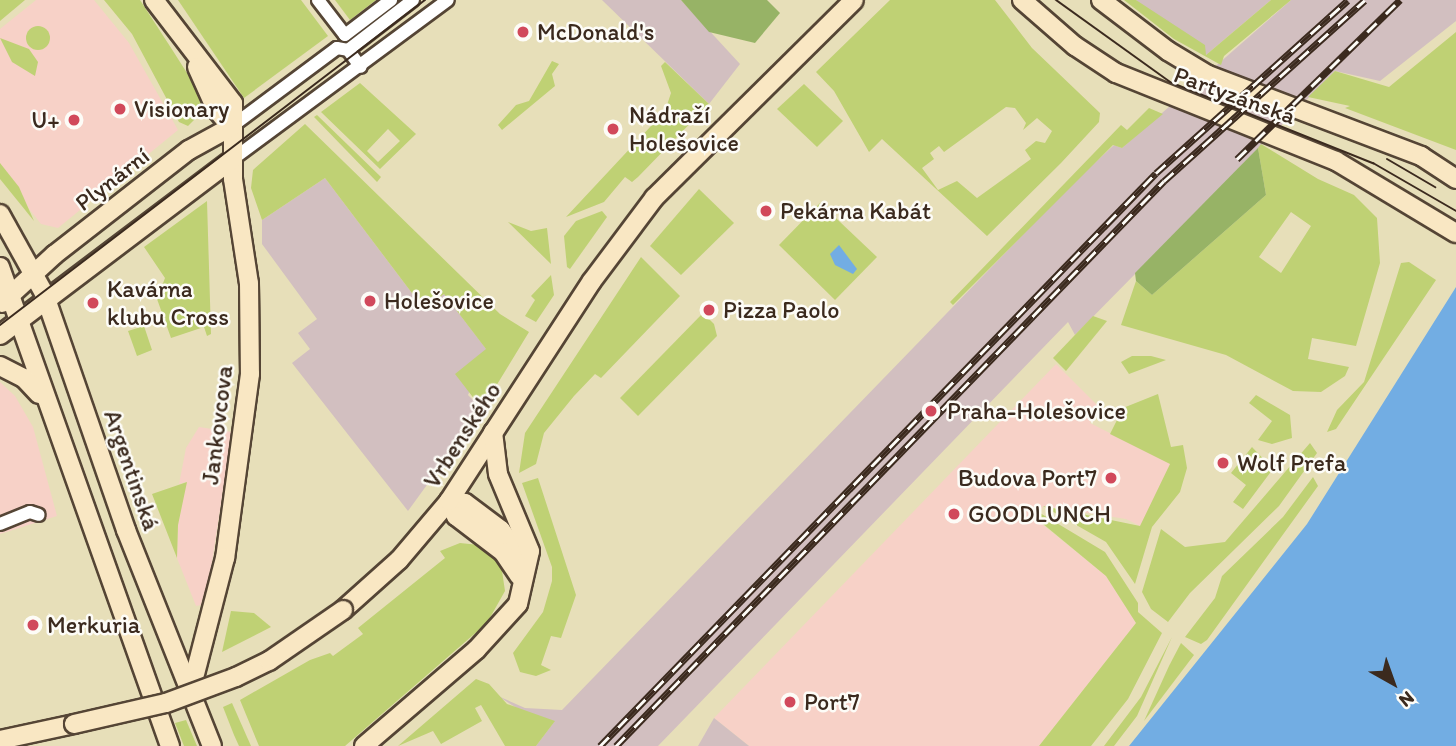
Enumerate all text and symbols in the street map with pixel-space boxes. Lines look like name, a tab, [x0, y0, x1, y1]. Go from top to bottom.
place label: McDonald's	[537, 18, 654, 46]
marker: McDonald's	[515, 24, 531, 40]
street label: Partyzánská	[1170, 60, 1300, 130]
place label: Visionary	[134, 95, 229, 123]
marker: Visionary	[112, 101, 128, 117]
place label: Nádraží Holešovice	[629, 101, 739, 157]
place label: U+	[31, 106, 60, 134]
marker: U+	[66, 112, 82, 128]
marker: Nádraží Holešovice	[603, 119, 623, 139]
street label: Plynární	[69, 141, 155, 217]
place label: Pekárna Kabát	[780, 197, 931, 225]
marker: Pekárna Kabát	[758, 203, 774, 219]
place label: Kavárna klubu Cross	[107, 275, 229, 331]
place label: Holešovice	[384, 287, 494, 315]
marker: Holešovice	[362, 293, 378, 309]
marker: Kavárna klubu Cross	[85, 295, 101, 311]
place label: Pizza Paolo	[723, 296, 839, 324]
marker: Pizza Paolo	[701, 302, 717, 318]
street label: Jankovcova	[195, 364, 239, 486]
street label: Vrbenského	[417, 377, 507, 493]
place label: Praha-Holešovice	[947, 397, 1126, 425]
marker: Praha-Holešovice	[921, 401, 941, 421]
street label: Argentinská	[98, 406, 166, 534]
place label: Wolf Prefa	[1237, 449, 1346, 477]
marker: Wolf Prefa	[1215, 455, 1231, 471]
place label: Budova Port7	[958, 464, 1097, 492]
marker: Budova Port7	[1103, 470, 1119, 486]
place label: GOODLUNCH	[968, 500, 1111, 528]
marker: GOODLUNCH	[946, 506, 962, 522]
place label: Merkuria	[47, 611, 140, 639]
marker: Merkuria	[25, 617, 41, 633]
north arrow	[1358, 648, 1428, 718]
text: N	[1395, 687, 1419, 712]
place label: Port7	[804, 688, 860, 716]
marker: Port7	[782, 694, 798, 710]

